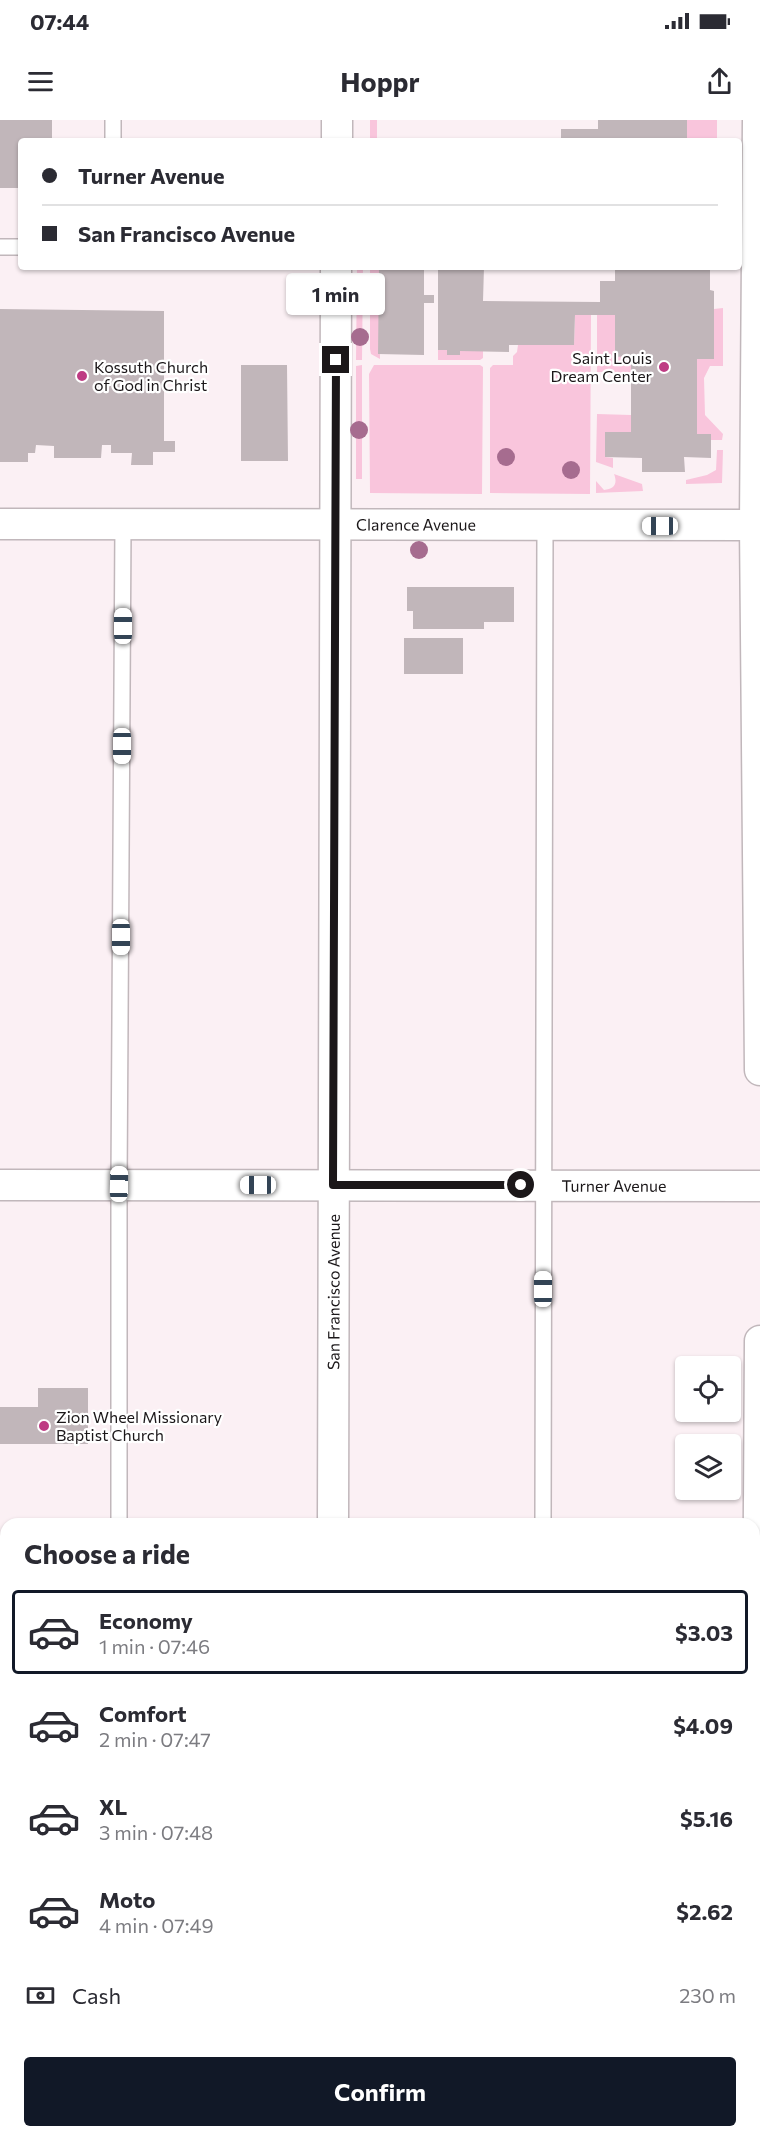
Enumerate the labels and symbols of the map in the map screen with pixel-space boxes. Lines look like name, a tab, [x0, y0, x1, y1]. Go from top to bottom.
callout: 1 min	[286, 273, 386, 315]
route end	[322, 346, 349, 373]
place label: Saint Louis Dream Center	[550, 348, 653, 385]
place label: Kossuth Church of God in Christ	[94, 357, 208, 394]
marker: Saint Louis Dream Center	[657, 360, 671, 374]
marker: Kossuth Church of God in Christ	[75, 369, 89, 383]
street label: Clarence Avenue	[356, 514, 476, 534]
car	[642, 517, 678, 535]
car	[114, 608, 132, 644]
car	[113, 728, 131, 764]
car	[112, 919, 130, 955]
car	[110, 1166, 128, 1202]
route start	[507, 1171, 534, 1198]
car	[240, 1176, 276, 1194]
street label: Turner Avenue	[562, 1176, 666, 1195]
street label: San Francisco Avenue	[323, 1214, 343, 1370]
car	[534, 1271, 552, 1307]
place label: Zion Wheel Missionary Baptist Church	[56, 1407, 222, 1444]
marker: Zion Wheel Missionary Baptist Church	[37, 1419, 51, 1433]

